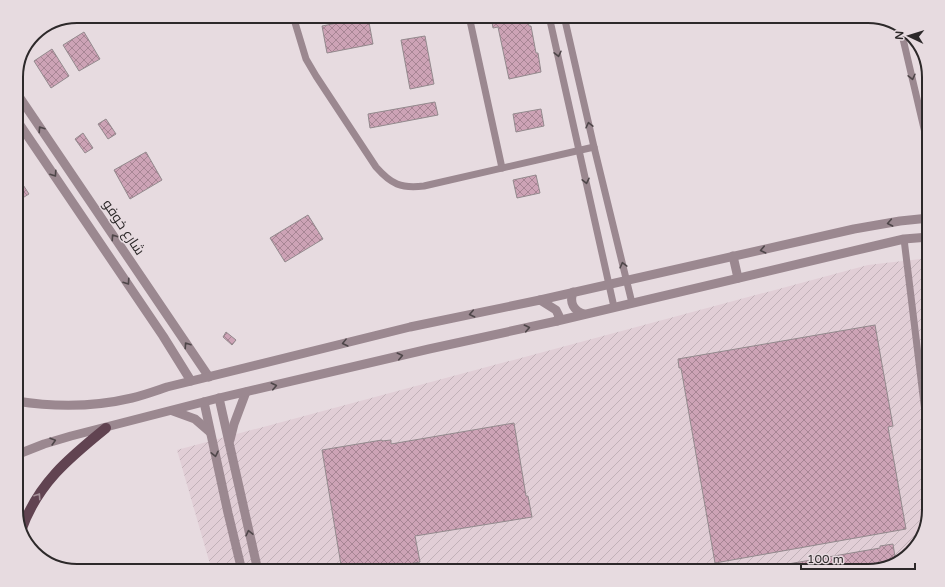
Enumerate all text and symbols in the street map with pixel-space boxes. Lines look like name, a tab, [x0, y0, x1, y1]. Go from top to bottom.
north arrow	[889, 16, 929, 56]
text: N	[893, 30, 906, 40]
one-way arrow	[554, 51, 562, 57]
one-way arrow	[907, 73, 916, 80]
one-way arrow	[585, 122, 593, 128]
one-way arrow	[39, 127, 46, 134]
one-way arrow	[49, 170, 57, 177]
one-way arrow	[582, 178, 590, 184]
street label: شارع خوفو	[99, 196, 148, 258]
one-way arrow	[887, 218, 893, 226]
one-way arrow	[111, 234, 119, 241]
one-way arrow	[760, 245, 766, 253]
one-way arrow	[619, 262, 628, 269]
one-way arrow	[122, 278, 129, 285]
one-way arrow	[469, 309, 475, 317]
one-way arrow	[524, 324, 530, 332]
one-way arrow	[342, 338, 349, 347]
one-way arrow	[184, 342, 192, 349]
one-way arrow	[396, 352, 403, 361]
one-way arrow	[270, 382, 277, 390]
one-way arrow	[49, 437, 56, 446]
one-way arrow	[211, 451, 219, 457]
one-way arrow	[33, 493, 41, 500]
one-way arrow	[246, 530, 254, 536]
scale bar	[801, 545, 915, 571]
text: 100 m	[807, 552, 844, 566]

